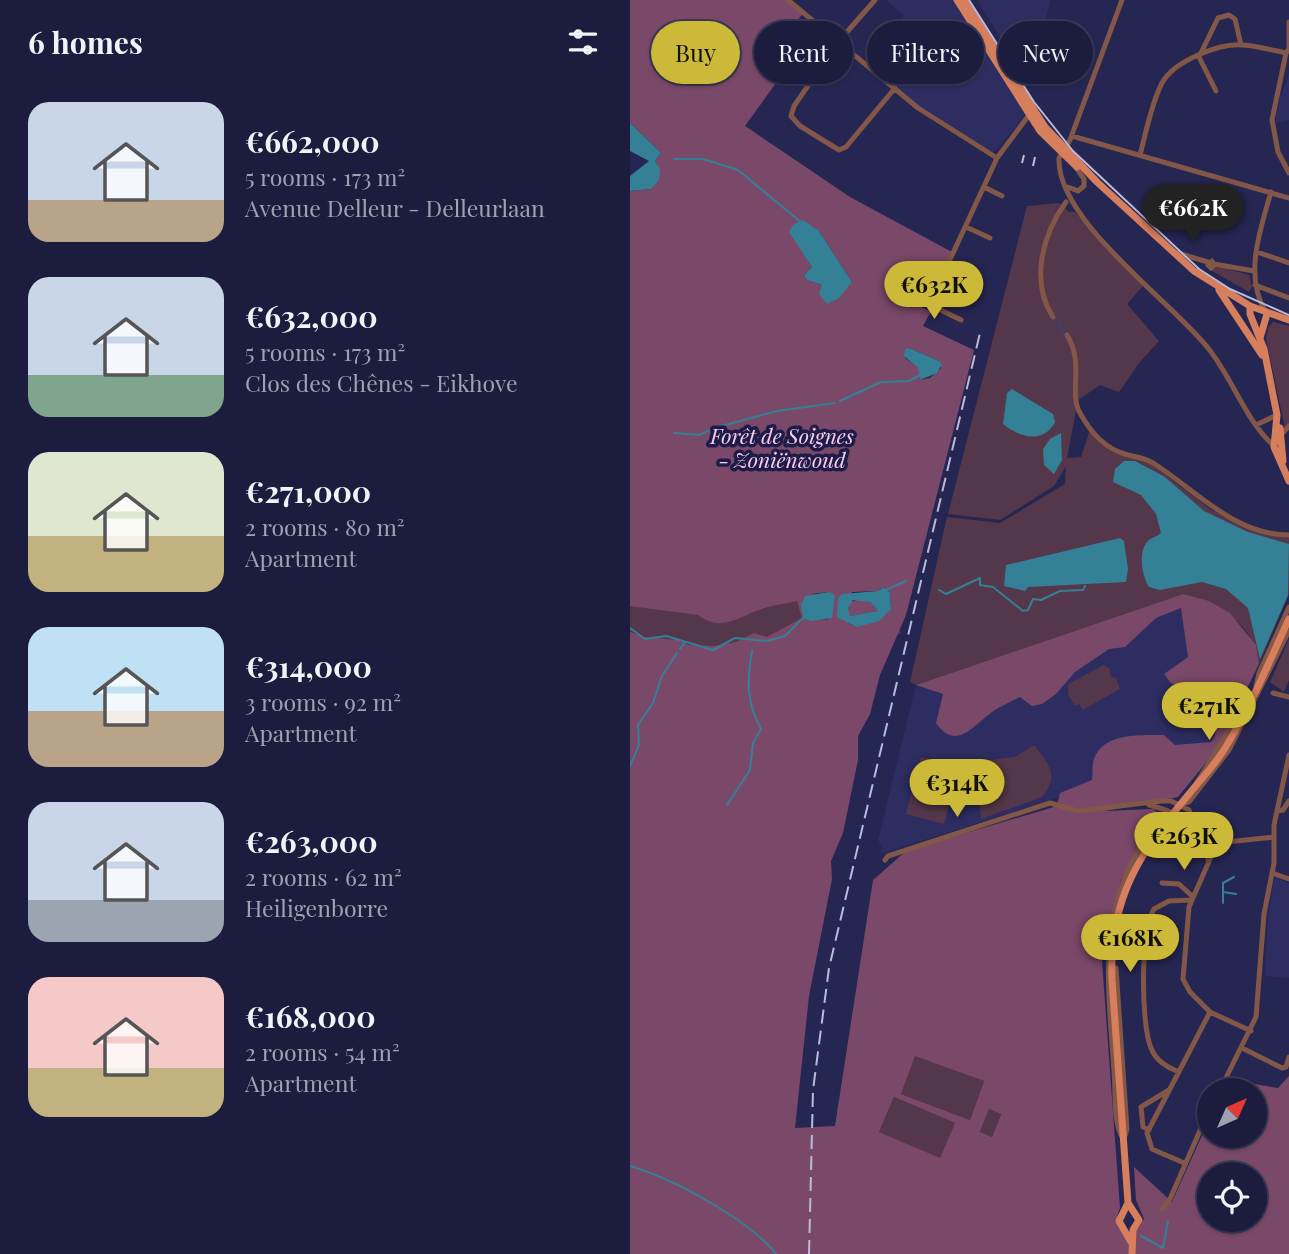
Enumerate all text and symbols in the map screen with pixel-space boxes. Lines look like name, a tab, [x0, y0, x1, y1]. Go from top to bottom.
chip: Buy	[651, 21, 740, 84]
chip: Rent	[754, 21, 853, 84]
chip: Filters	[867, 21, 984, 84]
chip: New	[998, 21, 1093, 84]
text: 6 homes	[28, 22, 143, 62]
icon: filters	[564, 23, 602, 61]
text: €662,000	[245, 121, 380, 161]
icon: home	[84, 130, 168, 214]
text: 5 rooms · 173 m²	[245, 161, 405, 192]
pin: €662K	[1144, 184, 1242, 244]
text: €662K	[1159, 191, 1227, 222]
text: Avenue Delleur - Delleurlaan	[245, 192, 545, 223]
pin: €632K	[885, 262, 983, 321]
text: €632K	[900, 268, 968, 299]
text: €632,000	[245, 296, 378, 336]
icon: home	[84, 305, 168, 389]
text: 5 rooms · 173 m²	[245, 336, 405, 367]
text: Clos des Chênes - Eikhove	[245, 367, 518, 398]
park label: Forêt de Soignes - Zoniënwoud	[709, 421, 854, 473]
text: €271,000	[245, 471, 371, 511]
icon: home	[84, 480, 168, 564]
text: 2 rooms · 80 m²	[245, 511, 405, 542]
text: Apartment	[245, 542, 357, 573]
text: €314,000	[245, 646, 372, 686]
icon: home	[84, 655, 168, 739]
pin: €271K	[1160, 682, 1258, 742]
text: 3 rooms · 92 m²	[245, 686, 401, 717]
text: €271K	[1178, 689, 1240, 720]
text: Apartment	[245, 717, 357, 748]
pin: €314K	[908, 760, 1006, 819]
text: €314K	[926, 766, 988, 797]
pin: €263K	[1135, 812, 1233, 872]
text: €263K	[1150, 819, 1218, 850]
text: €263,000	[245, 821, 378, 861]
icon: home	[84, 830, 168, 914]
text: 2 rooms · 62 m²	[245, 861, 402, 892]
text: Heiligenborre	[245, 892, 388, 923]
pin: €168K	[1081, 914, 1179, 974]
text: €168K	[1097, 921, 1163, 952]
text: €168,000	[245, 996, 376, 1036]
icon: home	[84, 1005, 168, 1089]
text: 2 rooms · 54 m²	[245, 1036, 400, 1067]
text: Apartment	[245, 1067, 357, 1098]
north arrow	[1197, 1078, 1267, 1148]
map controls	[1197, 1078, 1267, 1232]
button: locate	[1197, 1162, 1267, 1232]

